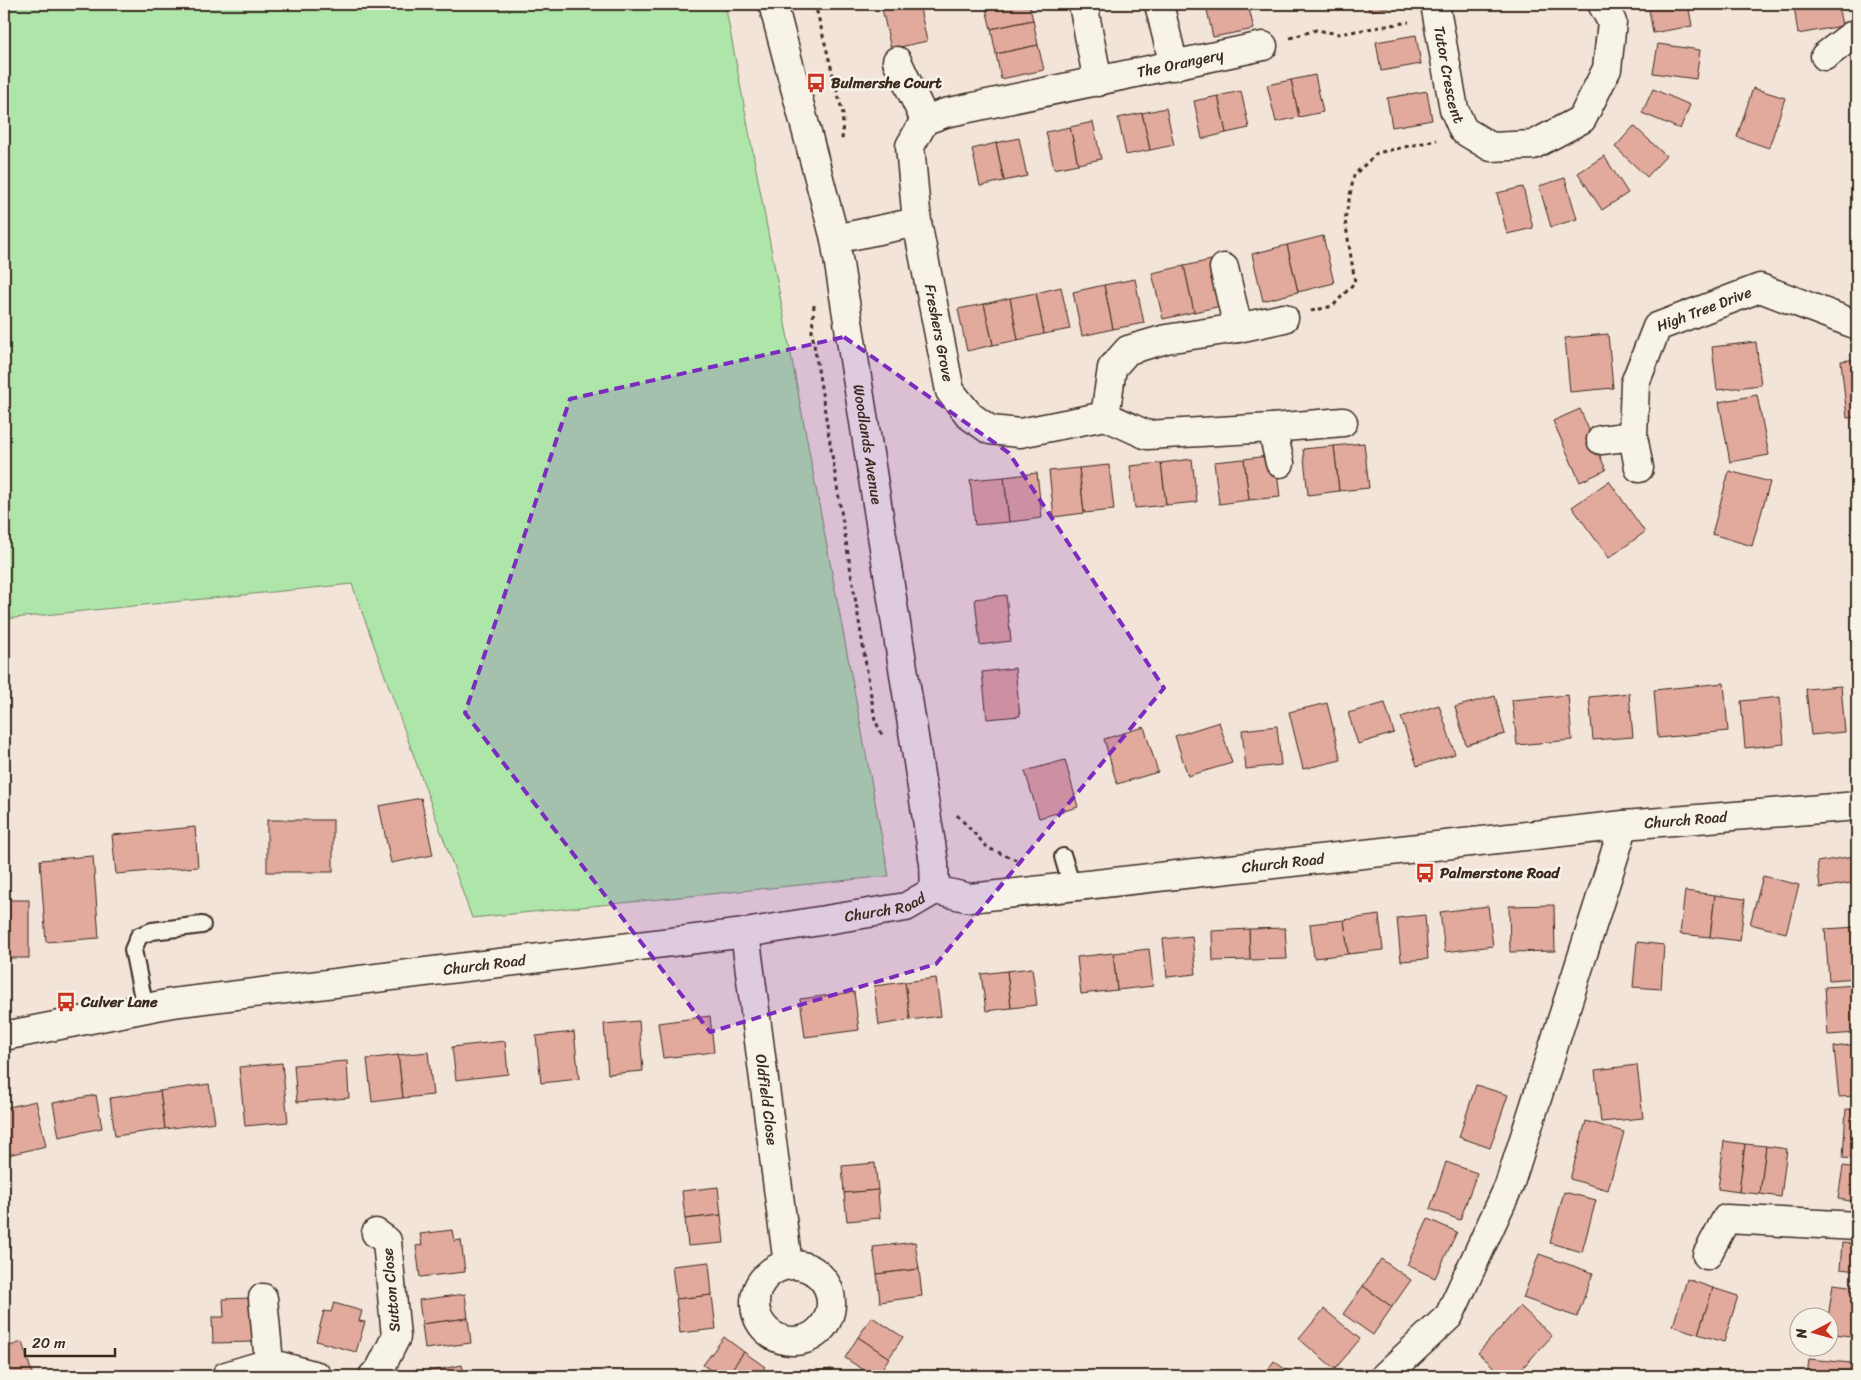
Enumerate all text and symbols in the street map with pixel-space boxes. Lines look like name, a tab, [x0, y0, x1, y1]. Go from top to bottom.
street label: Tutor Crescent	[1426, 24, 1472, 128]
street label: The Orangery	[1134, 42, 1226, 85]
place label: Bulmershe Court	[831, 70, 942, 96]
bus stop icon: Bulmershe Court	[805, 72, 827, 94]
street label: High Tree Drive	[1653, 279, 1756, 339]
street label: Freshers Grove	[917, 282, 961, 384]
street label: Woodlands Avenue	[845, 382, 890, 506]
street label: Church Road	[1643, 804, 1729, 836]
street label: Church Road	[1240, 845, 1327, 881]
place label: Palmerstone Road	[1440, 860, 1561, 886]
bus stop icon: Palmerstone Road	[1414, 862, 1436, 884]
street label: Church Road	[843, 885, 932, 930]
street label: Church Road	[442, 947, 528, 983]
place label: Culver Lane	[80, 989, 158, 1015]
bus stop icon: Culver Lane	[55, 991, 77, 1013]
street label: Oldfield Close	[748, 1053, 785, 1147]
street label: Sutton Close	[374, 1247, 408, 1333]
north arrow	[1788, 1308, 1838, 1358]
scale bar	[25, 1325, 115, 1357]
text: N	[1789, 1327, 1815, 1340]
text: 20 m	[32, 1330, 66, 1356]

